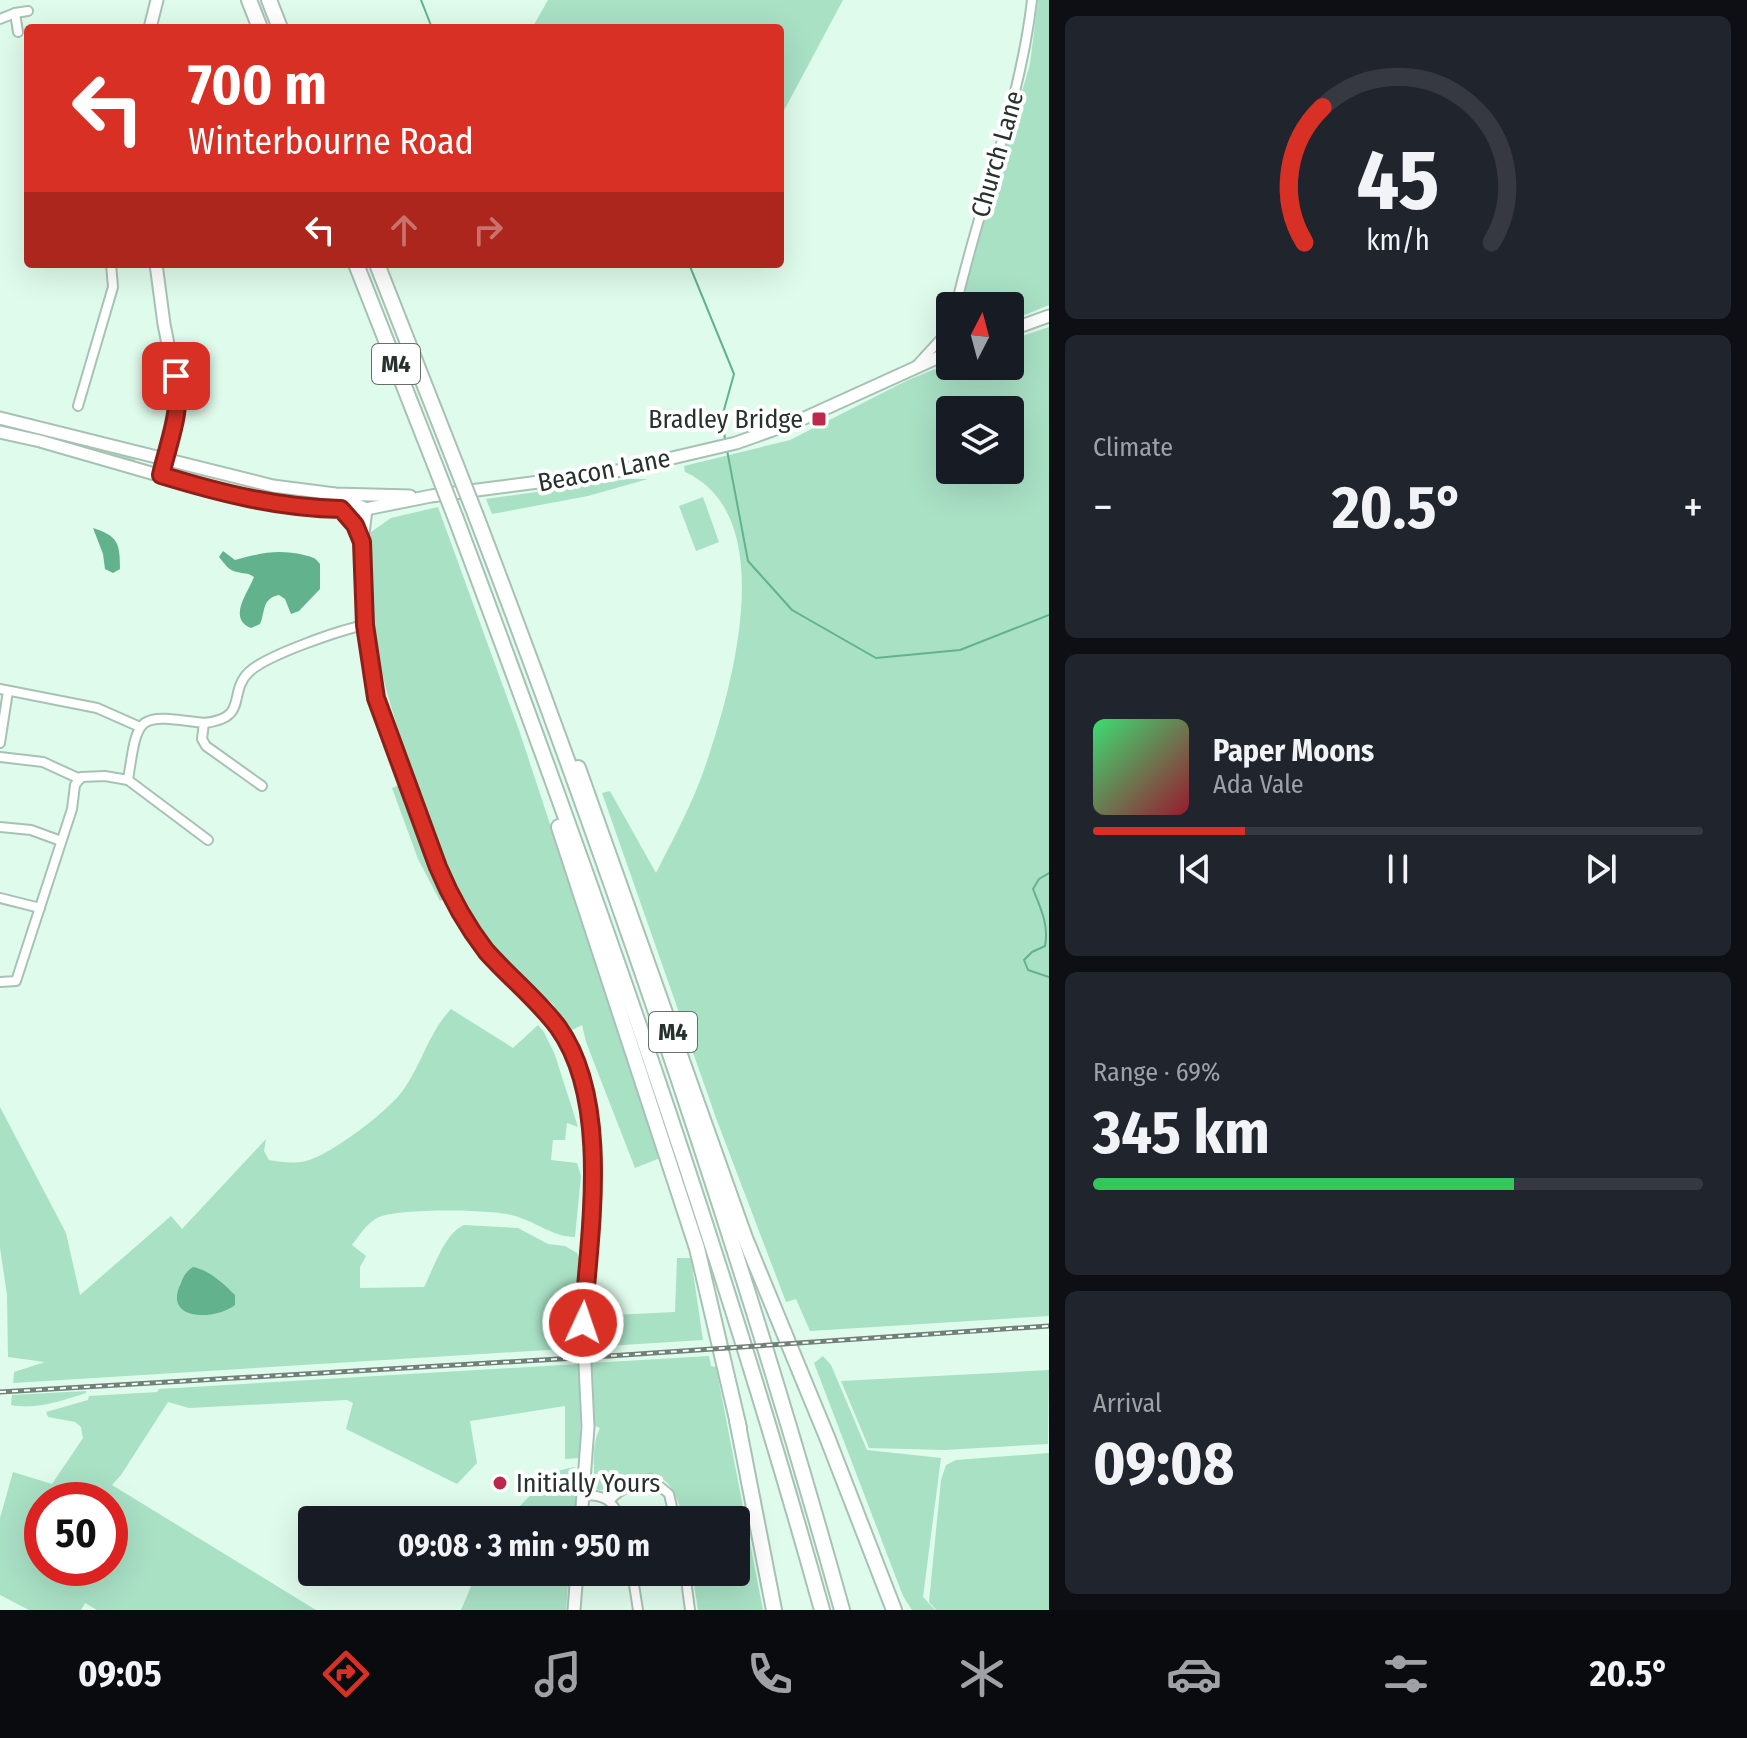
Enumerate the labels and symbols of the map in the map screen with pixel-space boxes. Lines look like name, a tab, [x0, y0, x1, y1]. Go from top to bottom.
street label: Church Lane	[965, 87, 1030, 221]
north arrow	[936, 292, 1024, 380]
pin	[142, 342, 210, 410]
road number: M4	[372, 344, 420, 384]
place label: Bradley Bridge	[648, 404, 803, 435]
marker: Bradley Bridge	[810, 410, 828, 428]
street label: Beacon Lane	[535, 442, 673, 499]
road number: M4	[649, 1012, 697, 1052]
position arrow	[541, 1281, 625, 1365]
place label: Initially Yours	[516, 1468, 660, 1499]
marker: Initially Yours	[491, 1474, 509, 1492]
speed limit sign: 50	[24, 1482, 128, 1586]

